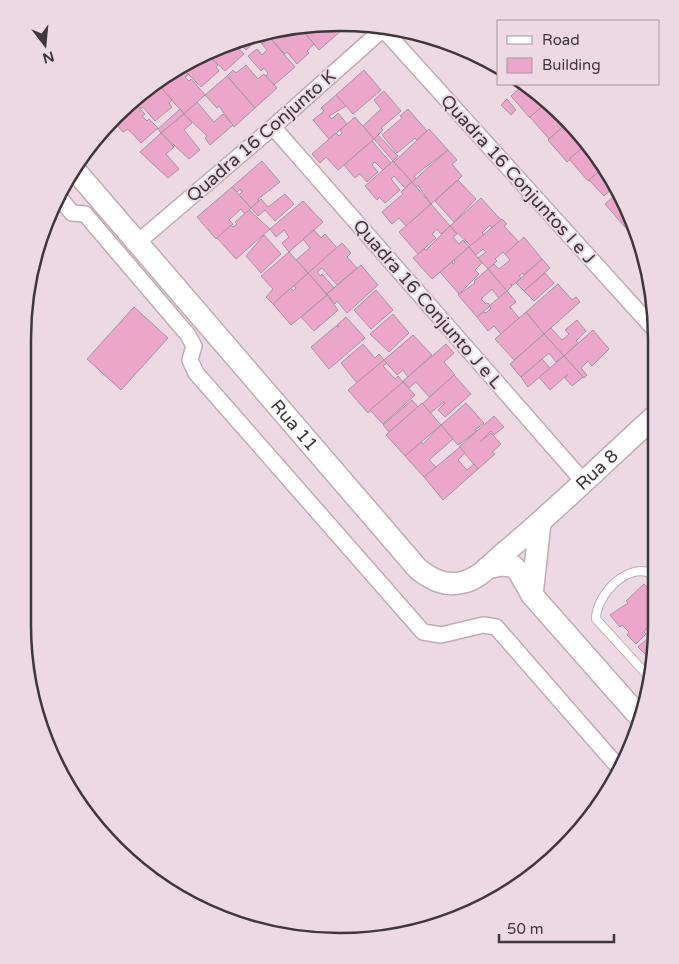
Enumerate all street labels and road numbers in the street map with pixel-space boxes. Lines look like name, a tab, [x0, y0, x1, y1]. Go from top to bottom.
street label: Quadra 16 Conjunto K	[182, 65, 340, 207]
street label: Quadra 16 Conjuntos I e J	[436, 90, 600, 268]
street label: Quadra 16 Conjunto J e L	[349, 215, 508, 394]
street label: Rua 11	[266, 395, 323, 456]
street label: Rua 8	[571, 445, 623, 495]

